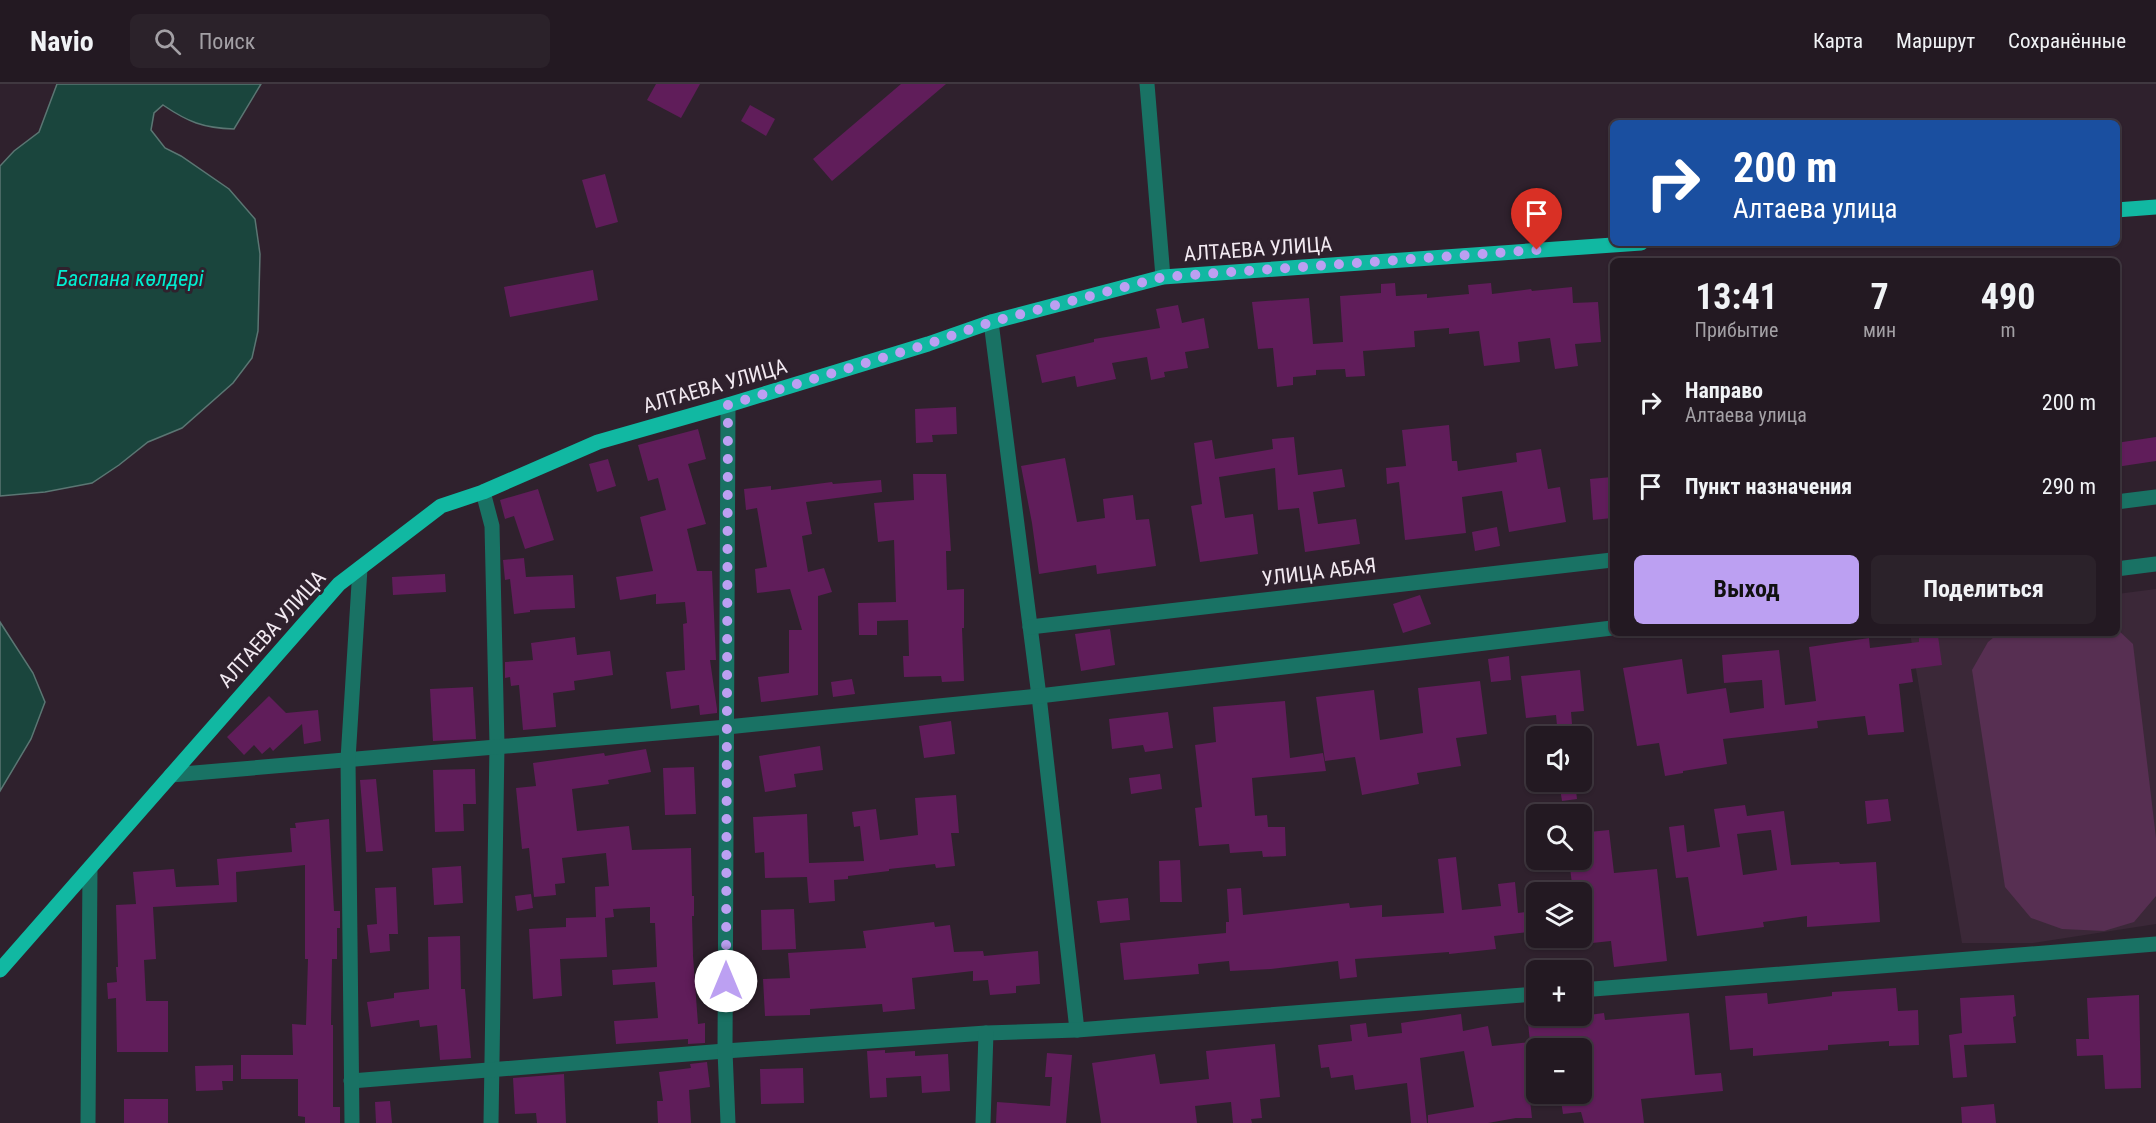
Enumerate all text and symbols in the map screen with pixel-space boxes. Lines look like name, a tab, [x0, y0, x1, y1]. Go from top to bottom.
search box	[130, 14, 550, 68]
text: Navio	[30, 25, 94, 58]
icon: search	[151, 25, 184, 58]
text: Поиск	[199, 29, 255, 54]
text: Карта	[1813, 29, 1863, 53]
text: Маршрут	[1896, 29, 1975, 53]
text: Сохранённые	[2008, 29, 2126, 53]
text: 200 m	[1733, 143, 1838, 192]
icon: right	[1634, 144, 1712, 222]
pin	[1511, 188, 1562, 250]
text: Алтаева улица	[1733, 193, 1898, 225]
icon: arrive	[1520, 197, 1553, 230]
street label: АЛТАЕВА УЛИЦА	[1183, 232, 1333, 266]
water label: Баспана көлдері	[56, 266, 204, 291]
text: 13:41	[1695, 276, 1778, 318]
text: 7	[1870, 276, 1889, 318]
text: 490	[1981, 276, 2035, 318]
text: Прибытие	[1695, 318, 1778, 342]
text: мин	[1863, 318, 1896, 342]
text: m	[2001, 318, 2016, 342]
street label: АЛТАЕВА УЛИЦА	[640, 354, 790, 418]
text: Направо	[1685, 378, 1763, 403]
icon: right	[1634, 386, 1667, 419]
text: 200 m	[2042, 390, 2096, 415]
text: Алтаева улица	[1685, 403, 1807, 427]
icon: arrive	[1634, 470, 1667, 503]
text: Пункт назначения	[1685, 474, 1852, 499]
text: 290 m	[2042, 474, 2096, 499]
street label: УЛИЦА АБАЯ	[1260, 553, 1378, 591]
button: Выход	[1634, 555, 1859, 624]
button: Поделиться	[1871, 555, 2096, 624]
street label: АЛТАЕВА УЛИЦА	[213, 566, 331, 692]
map controls	[1526, 726, 1592, 1104]
button: sound	[1526, 726, 1592, 792]
button: search	[1526, 804, 1592, 870]
button: layers	[1526, 882, 1592, 948]
position arrow	[694, 949, 758, 1013]
button: +	[1526, 960, 1592, 1026]
button: −	[1526, 1038, 1592, 1104]

